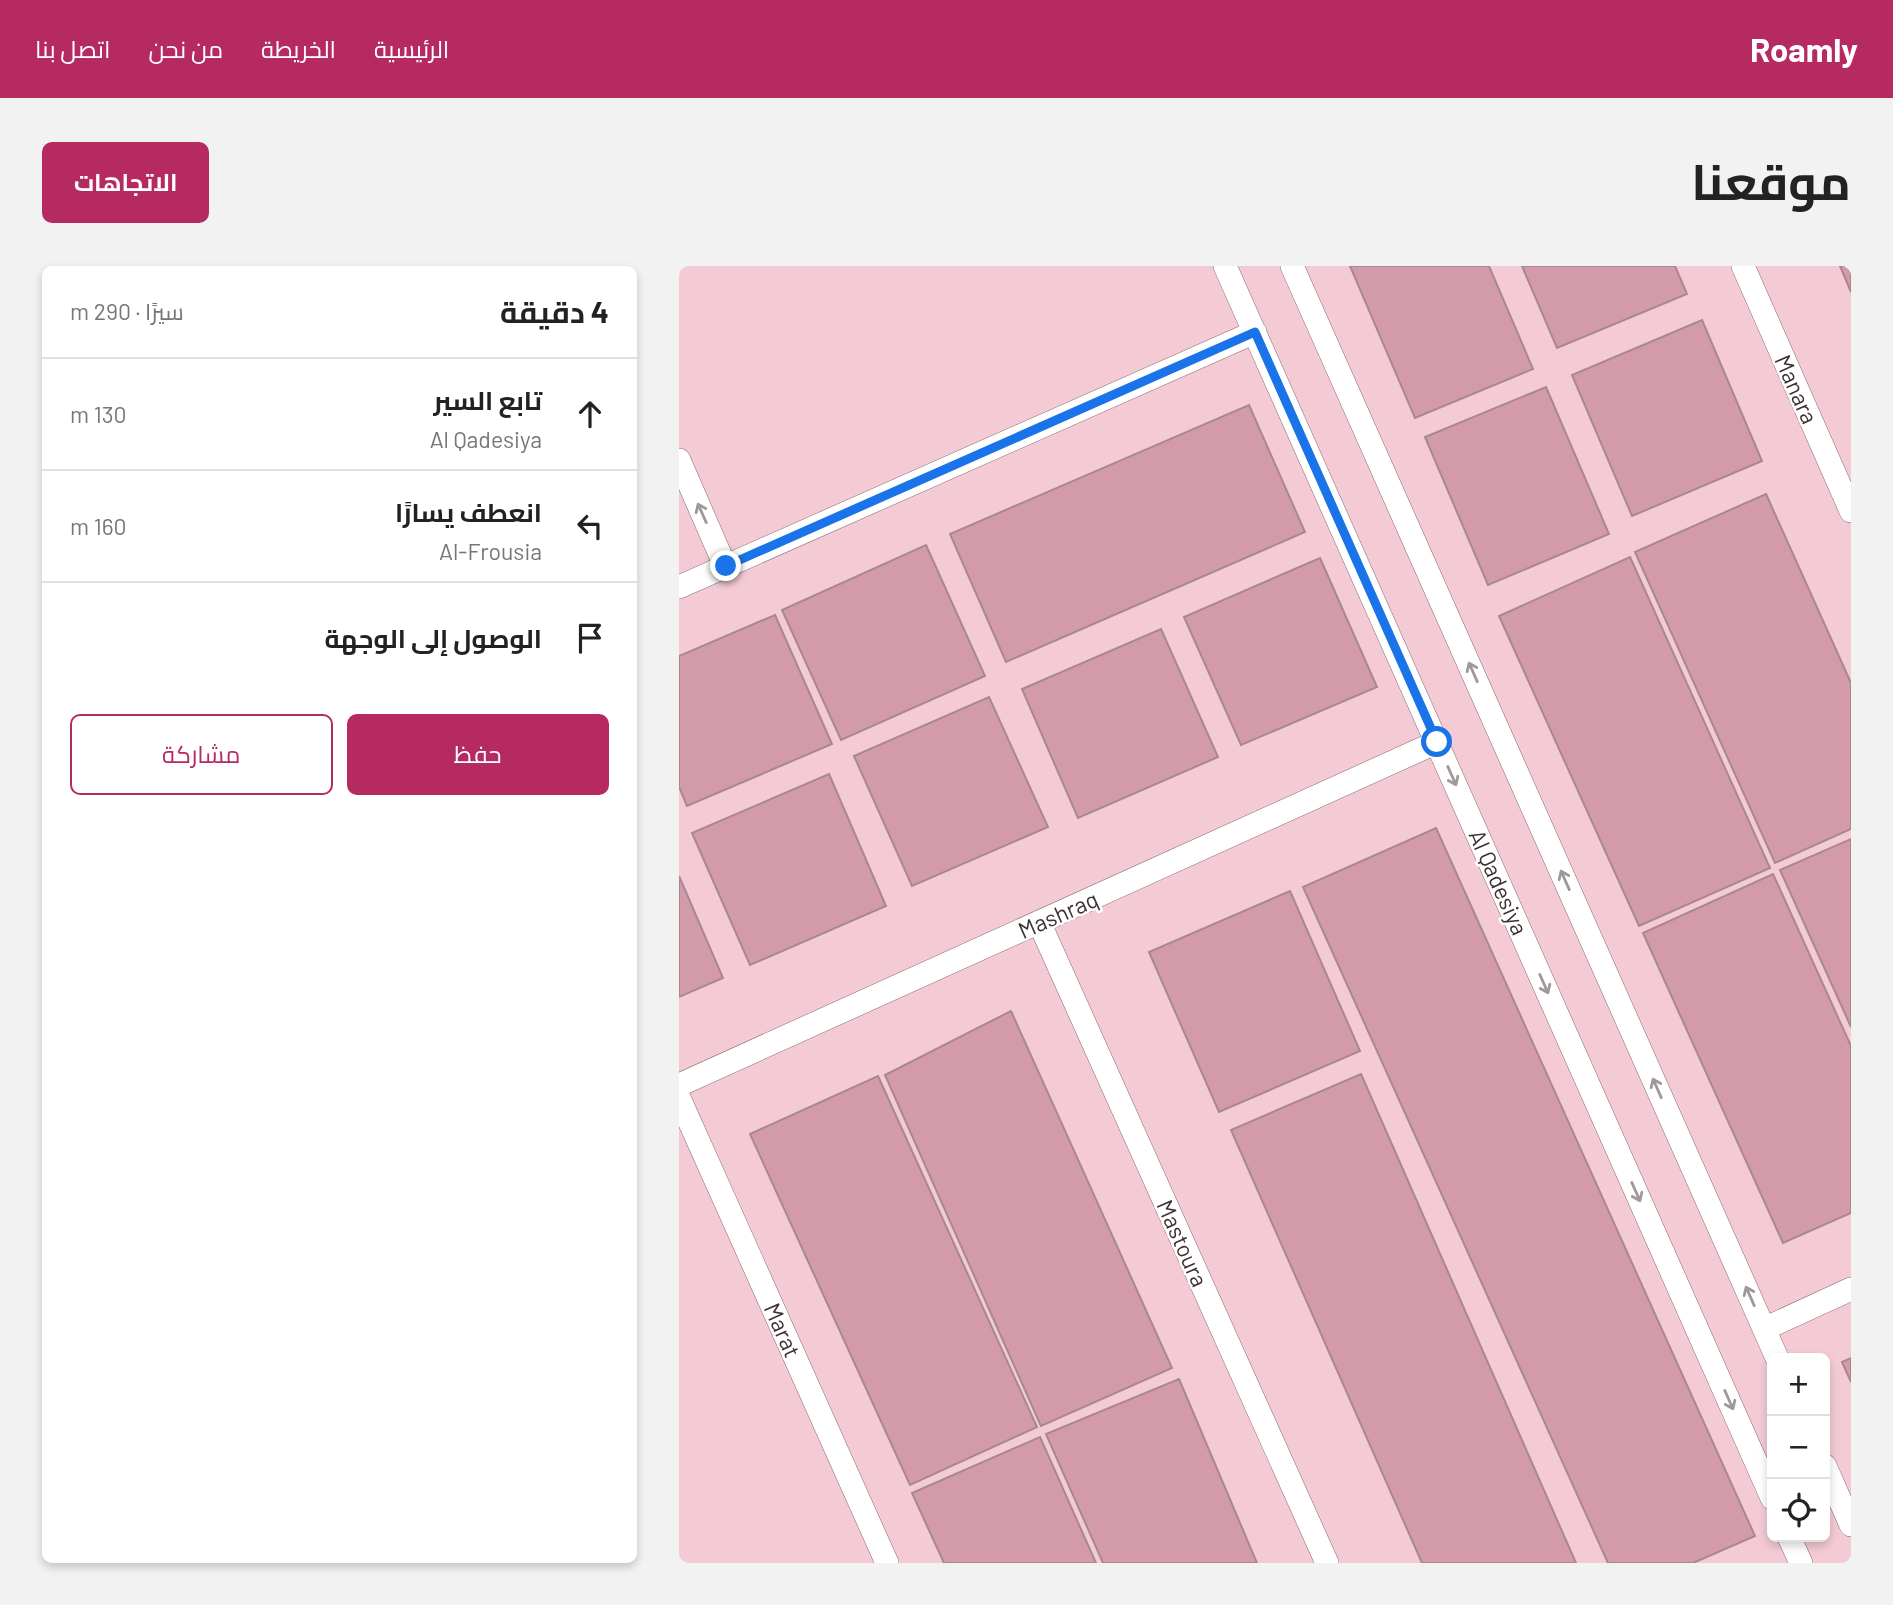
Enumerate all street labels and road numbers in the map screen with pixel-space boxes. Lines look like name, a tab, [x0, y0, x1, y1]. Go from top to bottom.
street label: Manara	[1769, 350, 1825, 428]
street label: Al Qadesiya	[1463, 825, 1535, 939]
street label: Mashraq	[1014, 884, 1102, 944]
street label: Mastoura	[1151, 1195, 1215, 1291]
street label: Marat	[759, 1298, 807, 1362]

